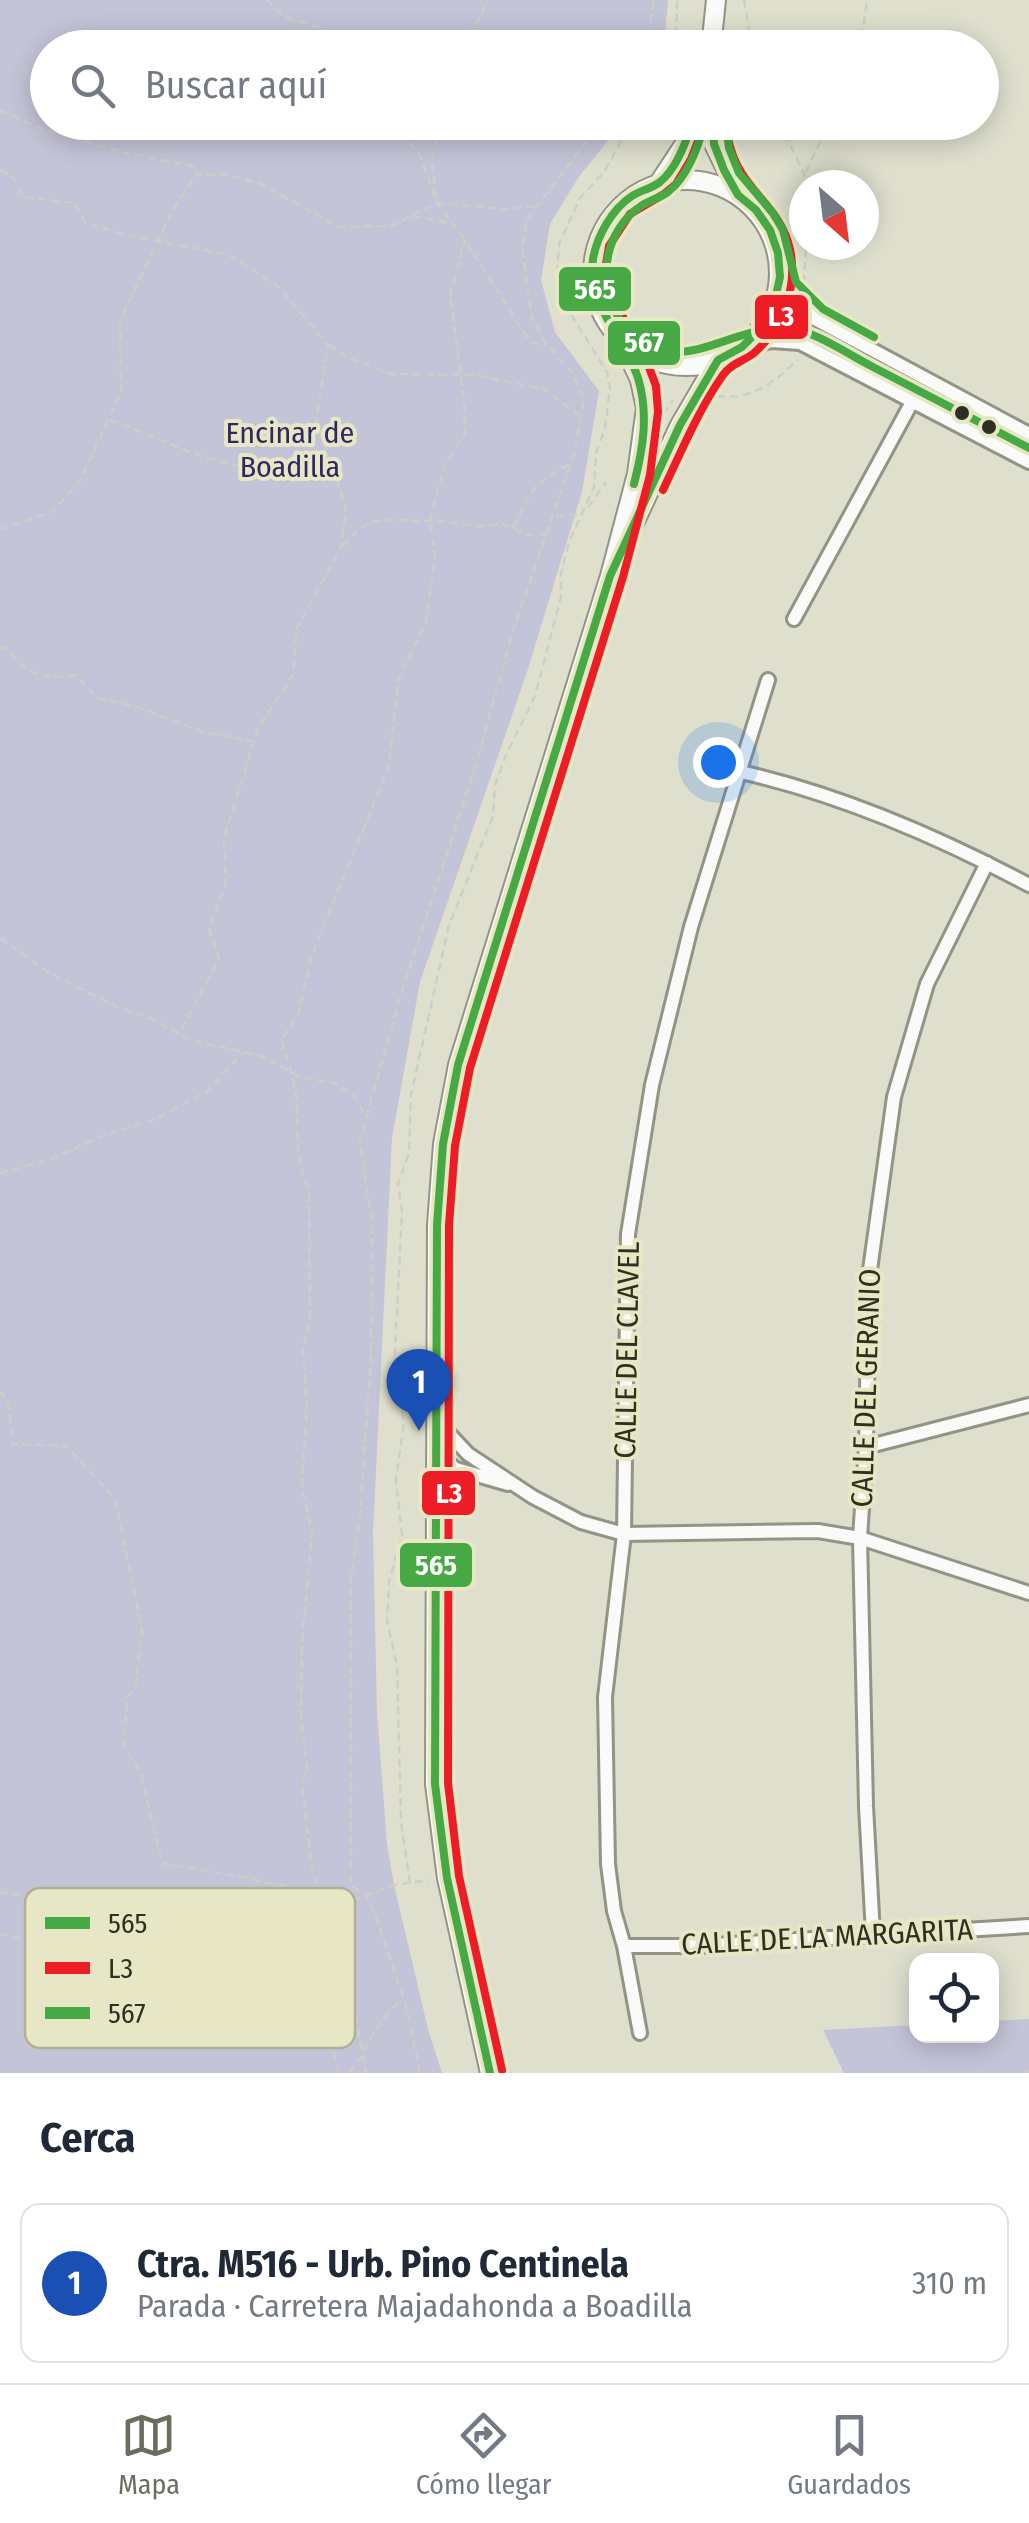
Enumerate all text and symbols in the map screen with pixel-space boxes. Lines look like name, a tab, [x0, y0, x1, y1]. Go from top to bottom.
search box	[30, 30, 999, 140]
icon: search	[65, 58, 120, 113]
text: Buscar aquí	[145, 62, 327, 108]
north arrow	[789, 170, 879, 260]
line badge: 565	[557, 265, 633, 313]
text: 565	[574, 273, 616, 306]
line badge: L3	[753, 293, 810, 341]
text: L3	[768, 300, 794, 333]
line badge: 567	[606, 319, 682, 367]
text: 567	[624, 326, 664, 359]
unlabelled marker	[952, 403, 972, 423]
park label: Encinar de Boadilla	[226, 415, 354, 485]
unlabelled marker	[979, 417, 999, 437]
your location	[693, 737, 744, 788]
street label: CALLE DEL CLAVEL	[607, 1241, 647, 1459]
street label: CALLE DEL GERANIO	[844, 1268, 888, 1508]
pin: 1	[386, 1348, 452, 1431]
line badge: L3	[420, 1469, 477, 1517]
text: L3	[436, 1477, 462, 1510]
line badge: 565	[398, 1541, 474, 1589]
text: 565	[415, 1549, 457, 1582]
legend	[25, 1888, 355, 2048]
text: 565	[108, 1907, 147, 1940]
street label: CALLE DE LA MARGARITA	[680, 1911, 974, 1963]
text: L3	[108, 1952, 133, 1985]
map controls	[909, 1953, 999, 2043]
button: locate	[909, 1953, 999, 2043]
text: 567	[108, 1997, 146, 2030]
text: Cerca	[40, 2113, 135, 2163]
text: Ctra. M516 - Urb. Pino Centinela	[137, 2241, 629, 2287]
text: 1	[68, 2264, 81, 2302]
text: 310 m	[912, 2264, 987, 2302]
text: Parada · Carretera Majadahonda a Boadilla	[137, 2287, 692, 2325]
tab: Mapa	[118, 2408, 180, 2501]
tab: Cómo llegar	[416, 2408, 551, 2501]
tab: Guardados	[787, 2408, 911, 2501]

